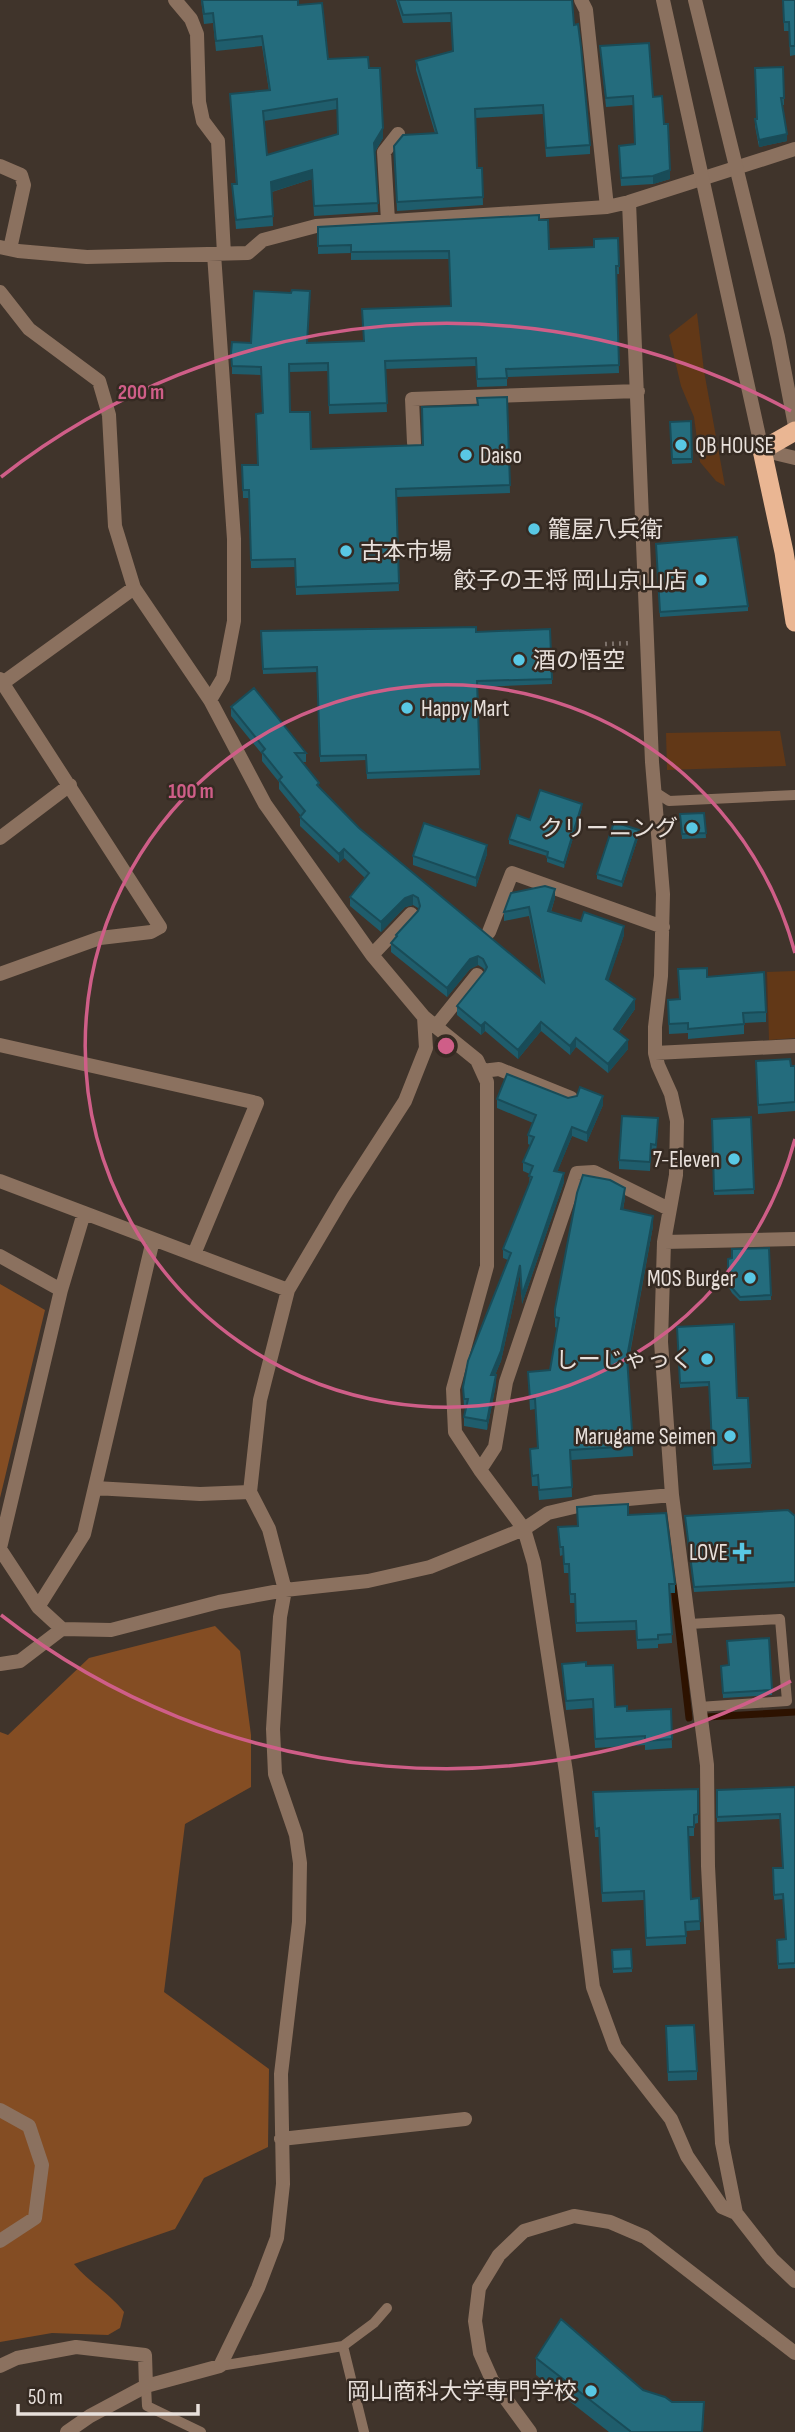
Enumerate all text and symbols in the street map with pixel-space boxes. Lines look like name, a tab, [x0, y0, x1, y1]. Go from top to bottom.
text: 200 m	[118, 380, 164, 405]
place label: QB HOUSE	[695, 432, 774, 460]
marker: QB HOUSE	[673, 437, 689, 453]
place label: Daiso	[480, 442, 522, 470]
marker: Daiso	[458, 447, 474, 463]
place label: 籠屋八兵衛	[548, 516, 663, 544]
marker: 籠屋八兵衛	[526, 521, 542, 537]
place label: 古本市場	[360, 538, 452, 566]
marker: 古本市場	[338, 543, 354, 559]
place label: 餃子の王将 岡山京山店	[453, 567, 687, 595]
marker: 餃子の王将 岡山京山店	[693, 572, 709, 588]
place label: 酒の悟空	[533, 647, 625, 675]
marker: 酒の悟空	[511, 652, 527, 668]
place label: Happy Mart	[421, 695, 509, 723]
marker: Happy Mart	[399, 700, 415, 716]
text: 100 m	[168, 779, 214, 804]
place label: クリーニング	[540, 815, 678, 843]
marker: クリーニング	[684, 820, 700, 836]
centre of rings	[434, 1034, 458, 1058]
place label: 7-Eleven	[653, 1146, 720, 1174]
marker: 7-Eleven	[726, 1151, 742, 1167]
place label: MOS Burger	[647, 1265, 736, 1293]
marker: MOS Burger	[742, 1270, 758, 1286]
place label: しーじゃっく	[555, 1346, 693, 1374]
marker: しーじゃっく	[699, 1351, 715, 1367]
place label: Marugame Seimen	[575, 1423, 716, 1451]
marker: Marugame Seimen	[722, 1428, 738, 1444]
place label: LOVE	[689, 1539, 728, 1567]
marker: LOVE	[734, 1544, 750, 1560]
scale bar	[18, 2372, 198, 2416]
place label: 岡山商科大学専門学校	[347, 2378, 577, 2406]
marker: 岡山商科大学専門学校	[583, 2383, 599, 2399]
text: 50 m	[28, 2385, 63, 2410]

